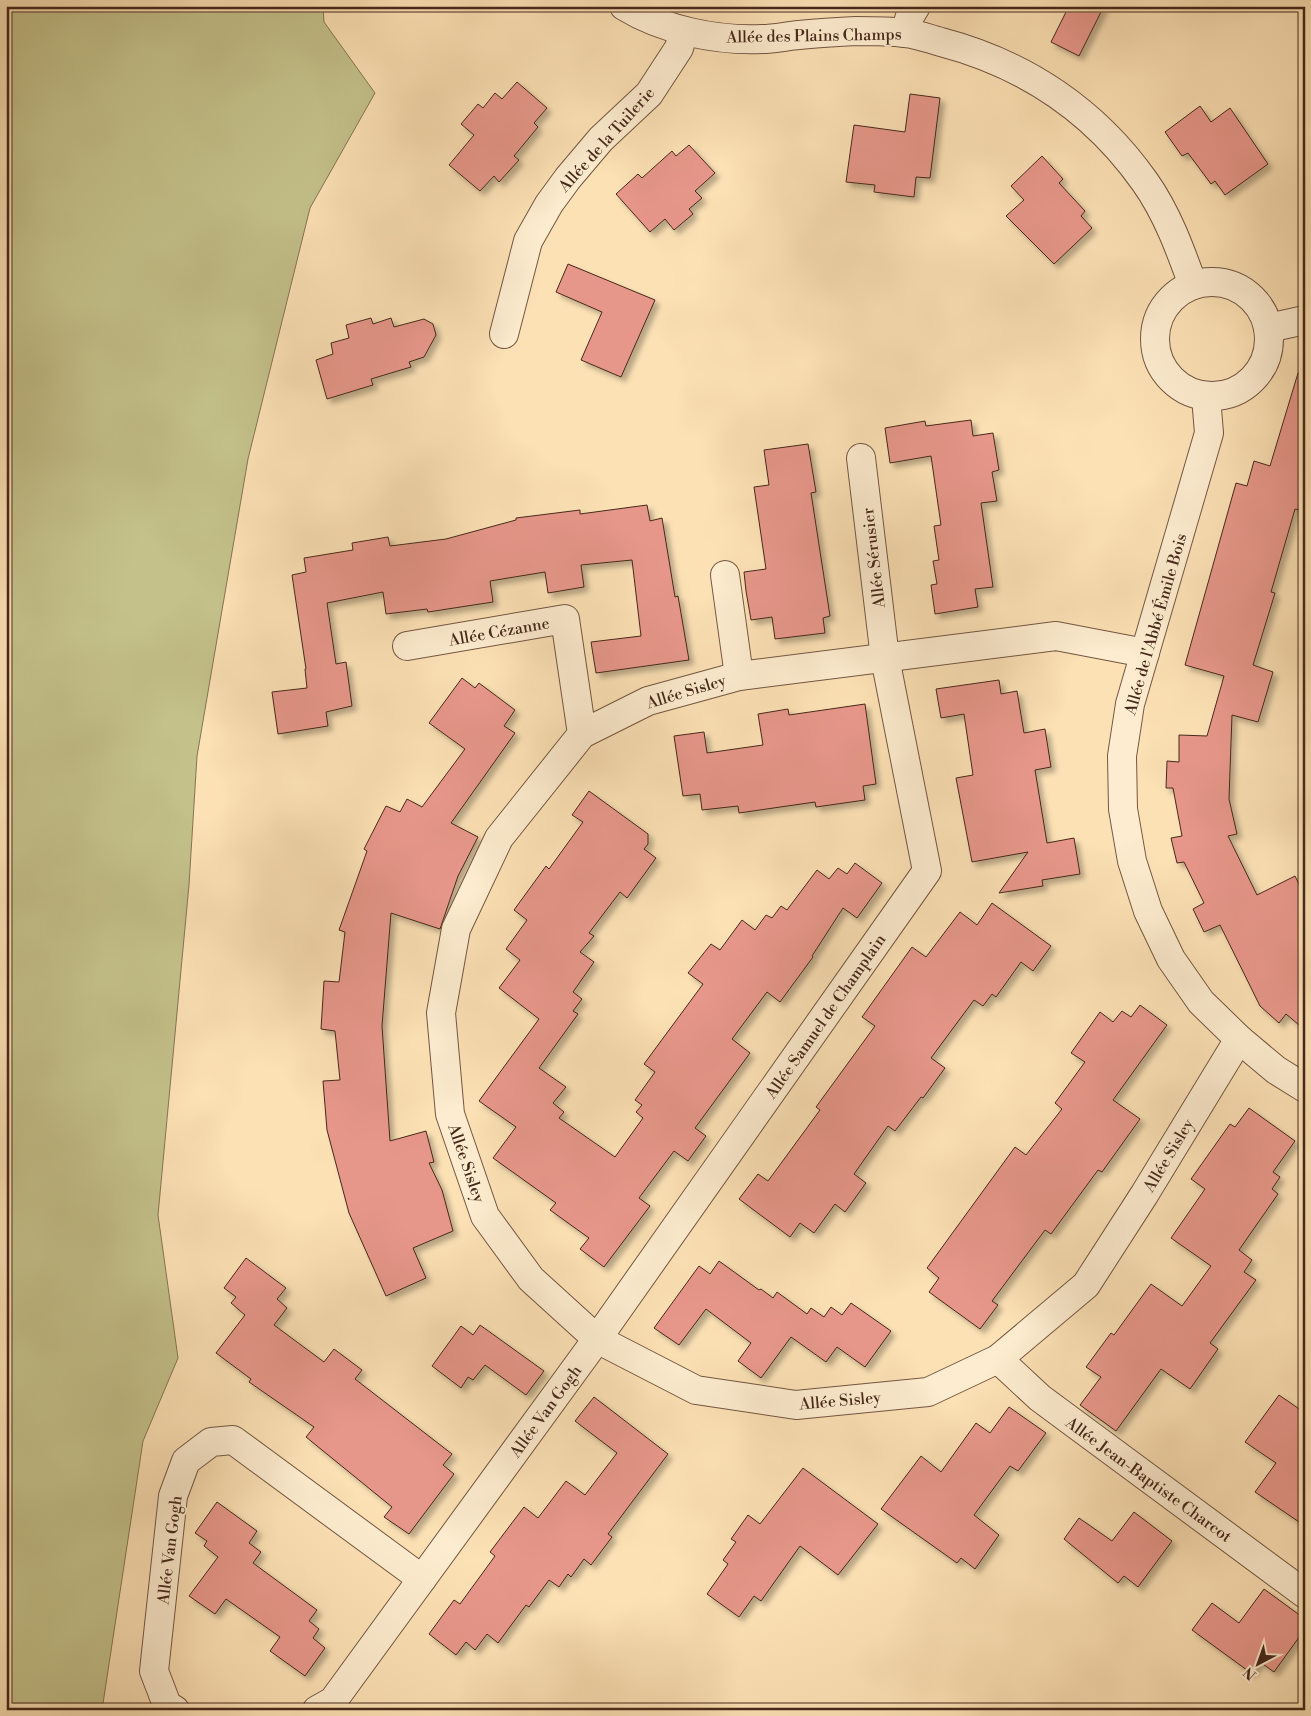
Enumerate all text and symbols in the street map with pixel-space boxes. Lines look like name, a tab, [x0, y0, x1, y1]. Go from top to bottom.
street label: Allée des Plains Champs	[725, 24, 902, 48]
street label: Allée de la Tuilerie	[554, 83, 659, 197]
street label: Allée Sérusier	[858, 506, 890, 610]
street label: Allée de l'Abbé Émile Bois	[1118, 531, 1191, 718]
street label: Allée Cézanne	[446, 613, 551, 651]
street label: Allée Sisley	[643, 670, 729, 714]
street label: Allée Samuel de Champlain	[761, 930, 891, 1104]
street label: Allée Sisley	[1139, 1115, 1199, 1197]
street label: Allée Sisley	[443, 1120, 489, 1206]
street label: Allée Van Gogh	[505, 1361, 586, 1463]
street label: Allée Sisley	[797, 1387, 882, 1415]
street label: Allée Jean-Baptiste Charcot	[1061, 1412, 1236, 1547]
street label: Allée Van Gogh	[153, 1494, 187, 1607]
north arrow	[1234, 1638, 1284, 1688]
text: N	[1240, 1663, 1260, 1683]

